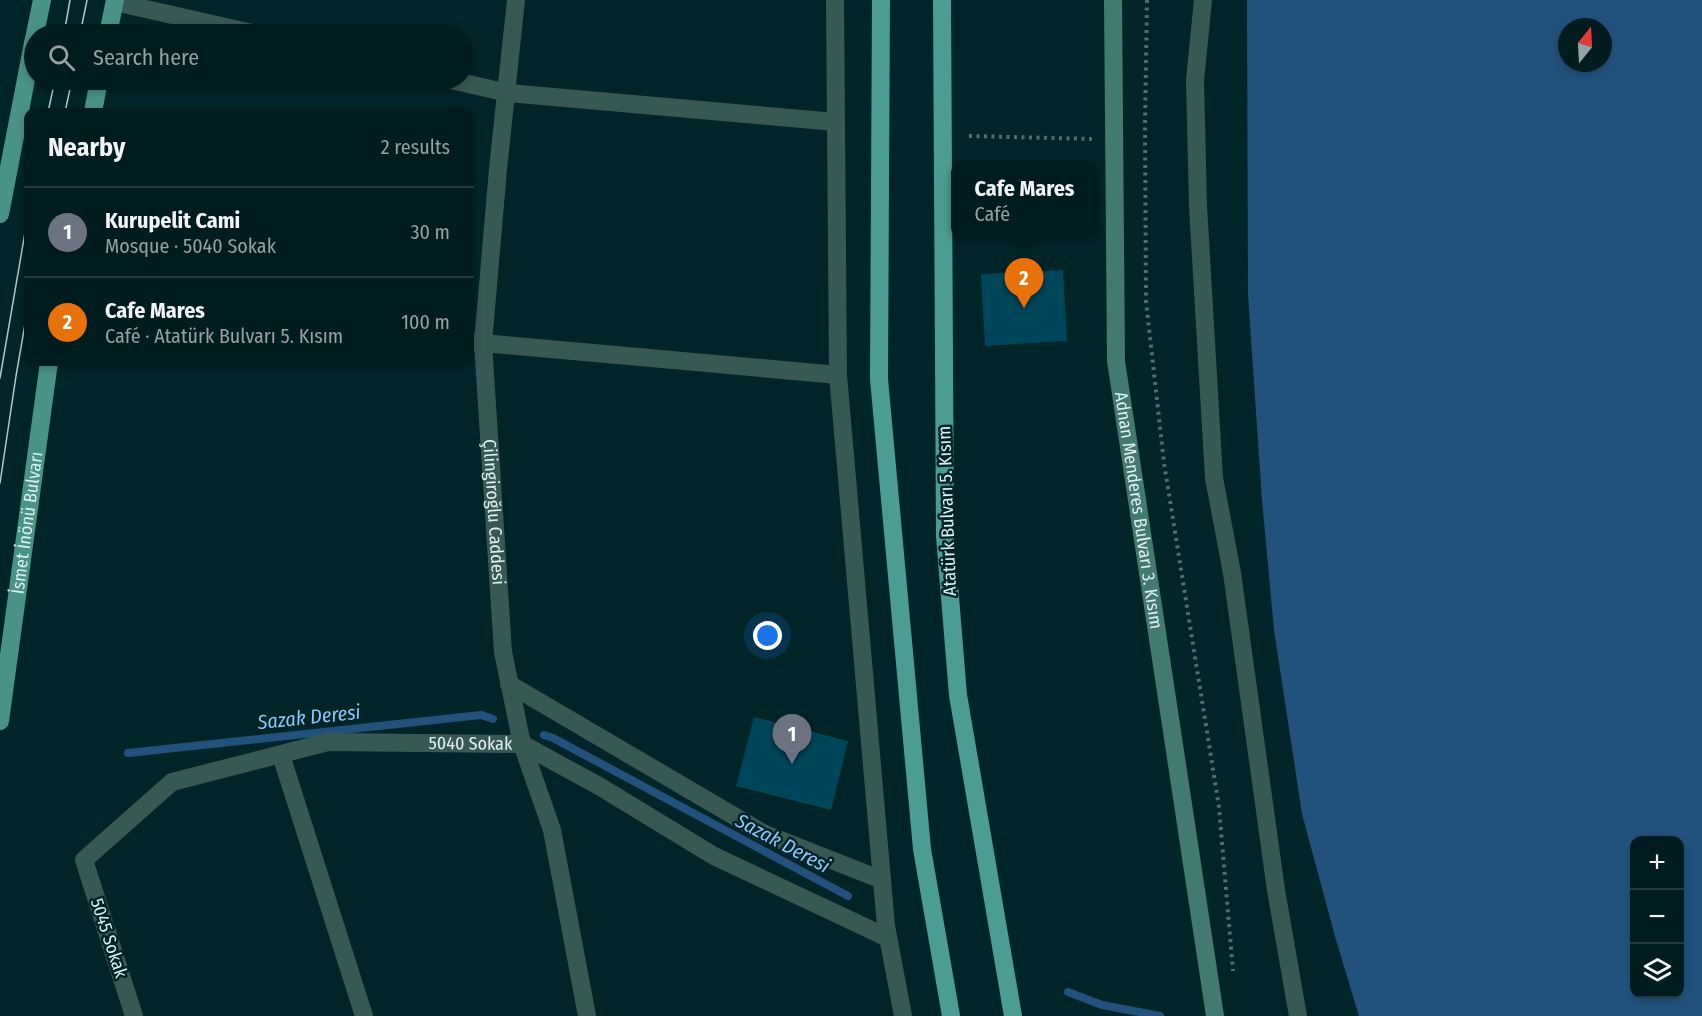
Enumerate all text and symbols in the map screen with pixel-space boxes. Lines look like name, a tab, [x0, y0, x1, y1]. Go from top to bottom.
north arrow	[1558, 18, 1612, 72]
search box	[24, 24, 474, 90]
icon: search	[45, 41, 78, 74]
text: Search here	[93, 44, 199, 71]
text: Nearby	[48, 132, 125, 163]
text: 2 results	[381, 135, 450, 159]
popup	[951, 161, 1098, 239]
text: Cafe Mares	[975, 175, 1075, 202]
text: Café	[975, 202, 1010, 226]
text: Kurupelit Cami	[105, 207, 240, 234]
text: 1	[63, 220, 72, 244]
text: 30 m	[410, 220, 450, 244]
text: Mosque · 5040 Sokak	[105, 234, 276, 258]
pin: 2	[1004, 258, 1044, 308]
text: Cafe Mares	[105, 297, 205, 324]
text: 2	[63, 310, 72, 334]
text: 100 m	[401, 310, 450, 334]
text: Café · Atatürk Bulvarı 5. Kısım	[105, 324, 343, 348]
street label: Adnan Menderes Bulvarı 3. Kısım	[1110, 390, 1167, 630]
street label: Atatürk Bulvarı 5. Kısım	[933, 426, 961, 596]
street label: Çilingiroğlu Caddesi	[478, 439, 510, 586]
street label: İsmet İnönü Bulvarı	[6, 450, 48, 595]
your location	[753, 621, 782, 650]
water label: Sazak Deresi	[255, 700, 362, 734]
pin: 1	[772, 714, 812, 764]
street label: 5040 Sokak	[429, 732, 513, 755]
water label: Sazak Deresi	[731, 808, 834, 878]
map controls	[1630, 836, 1684, 998]
button: +	[1630, 836, 1684, 890]
button: −	[1630, 890, 1684, 944]
street label: 5045 Sokak	[86, 895, 132, 981]
button: layers	[1630, 944, 1684, 998]

